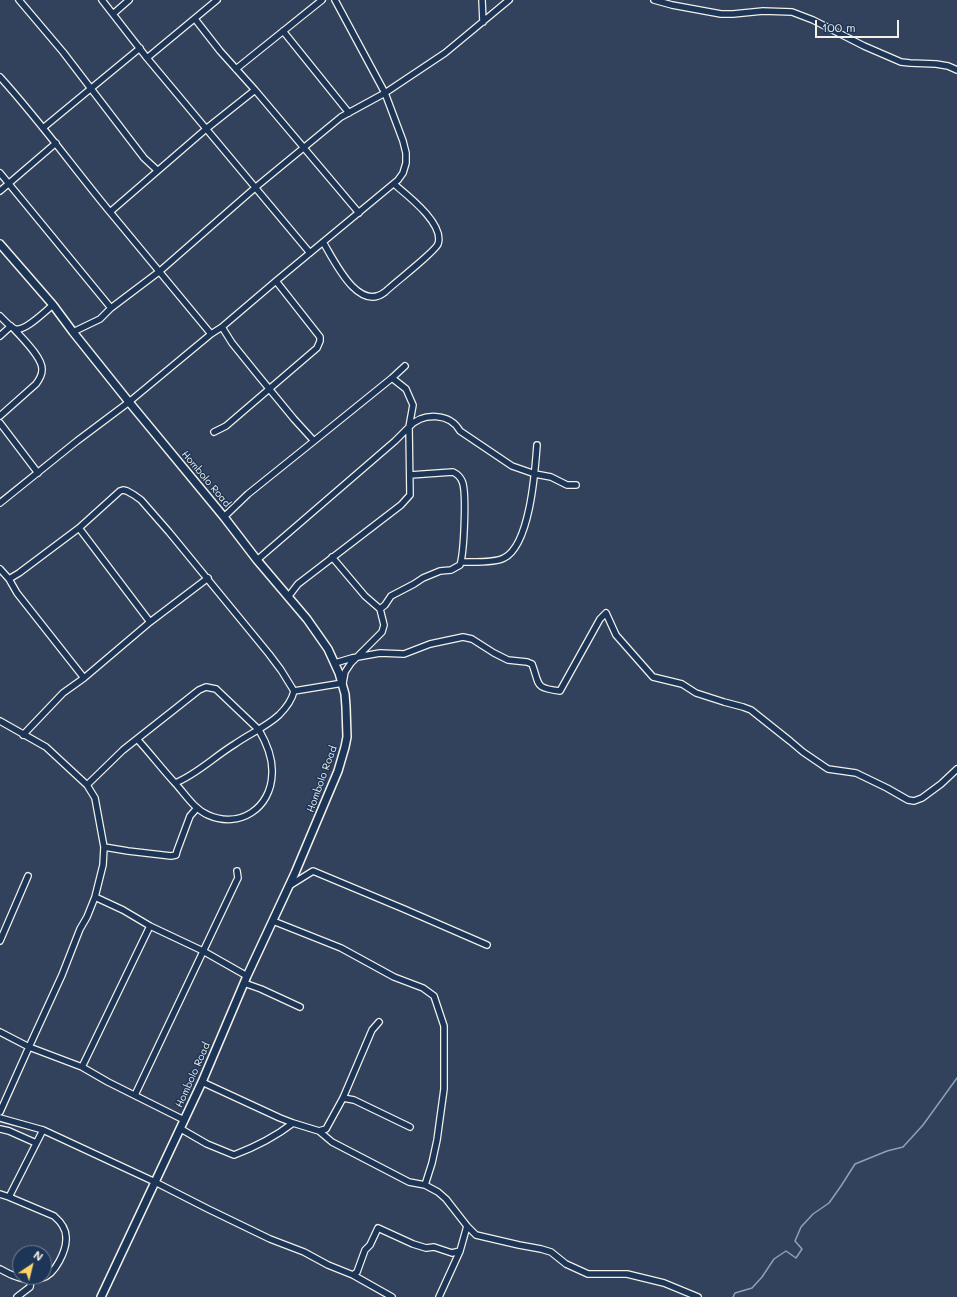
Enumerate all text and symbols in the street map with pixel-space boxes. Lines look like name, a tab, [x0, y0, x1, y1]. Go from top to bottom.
scale bar	[817, 12, 901, 38]
text: 100 m	[822, 19, 856, 35]
street label: Hombolo Road	[179, 448, 233, 510]
street label: Hombolo Road	[304, 744, 340, 814]
street label: Hombolo Road	[173, 1041, 213, 1109]
north arrow	[12, 1245, 52, 1285]
text: N	[31, 1247, 46, 1264]

